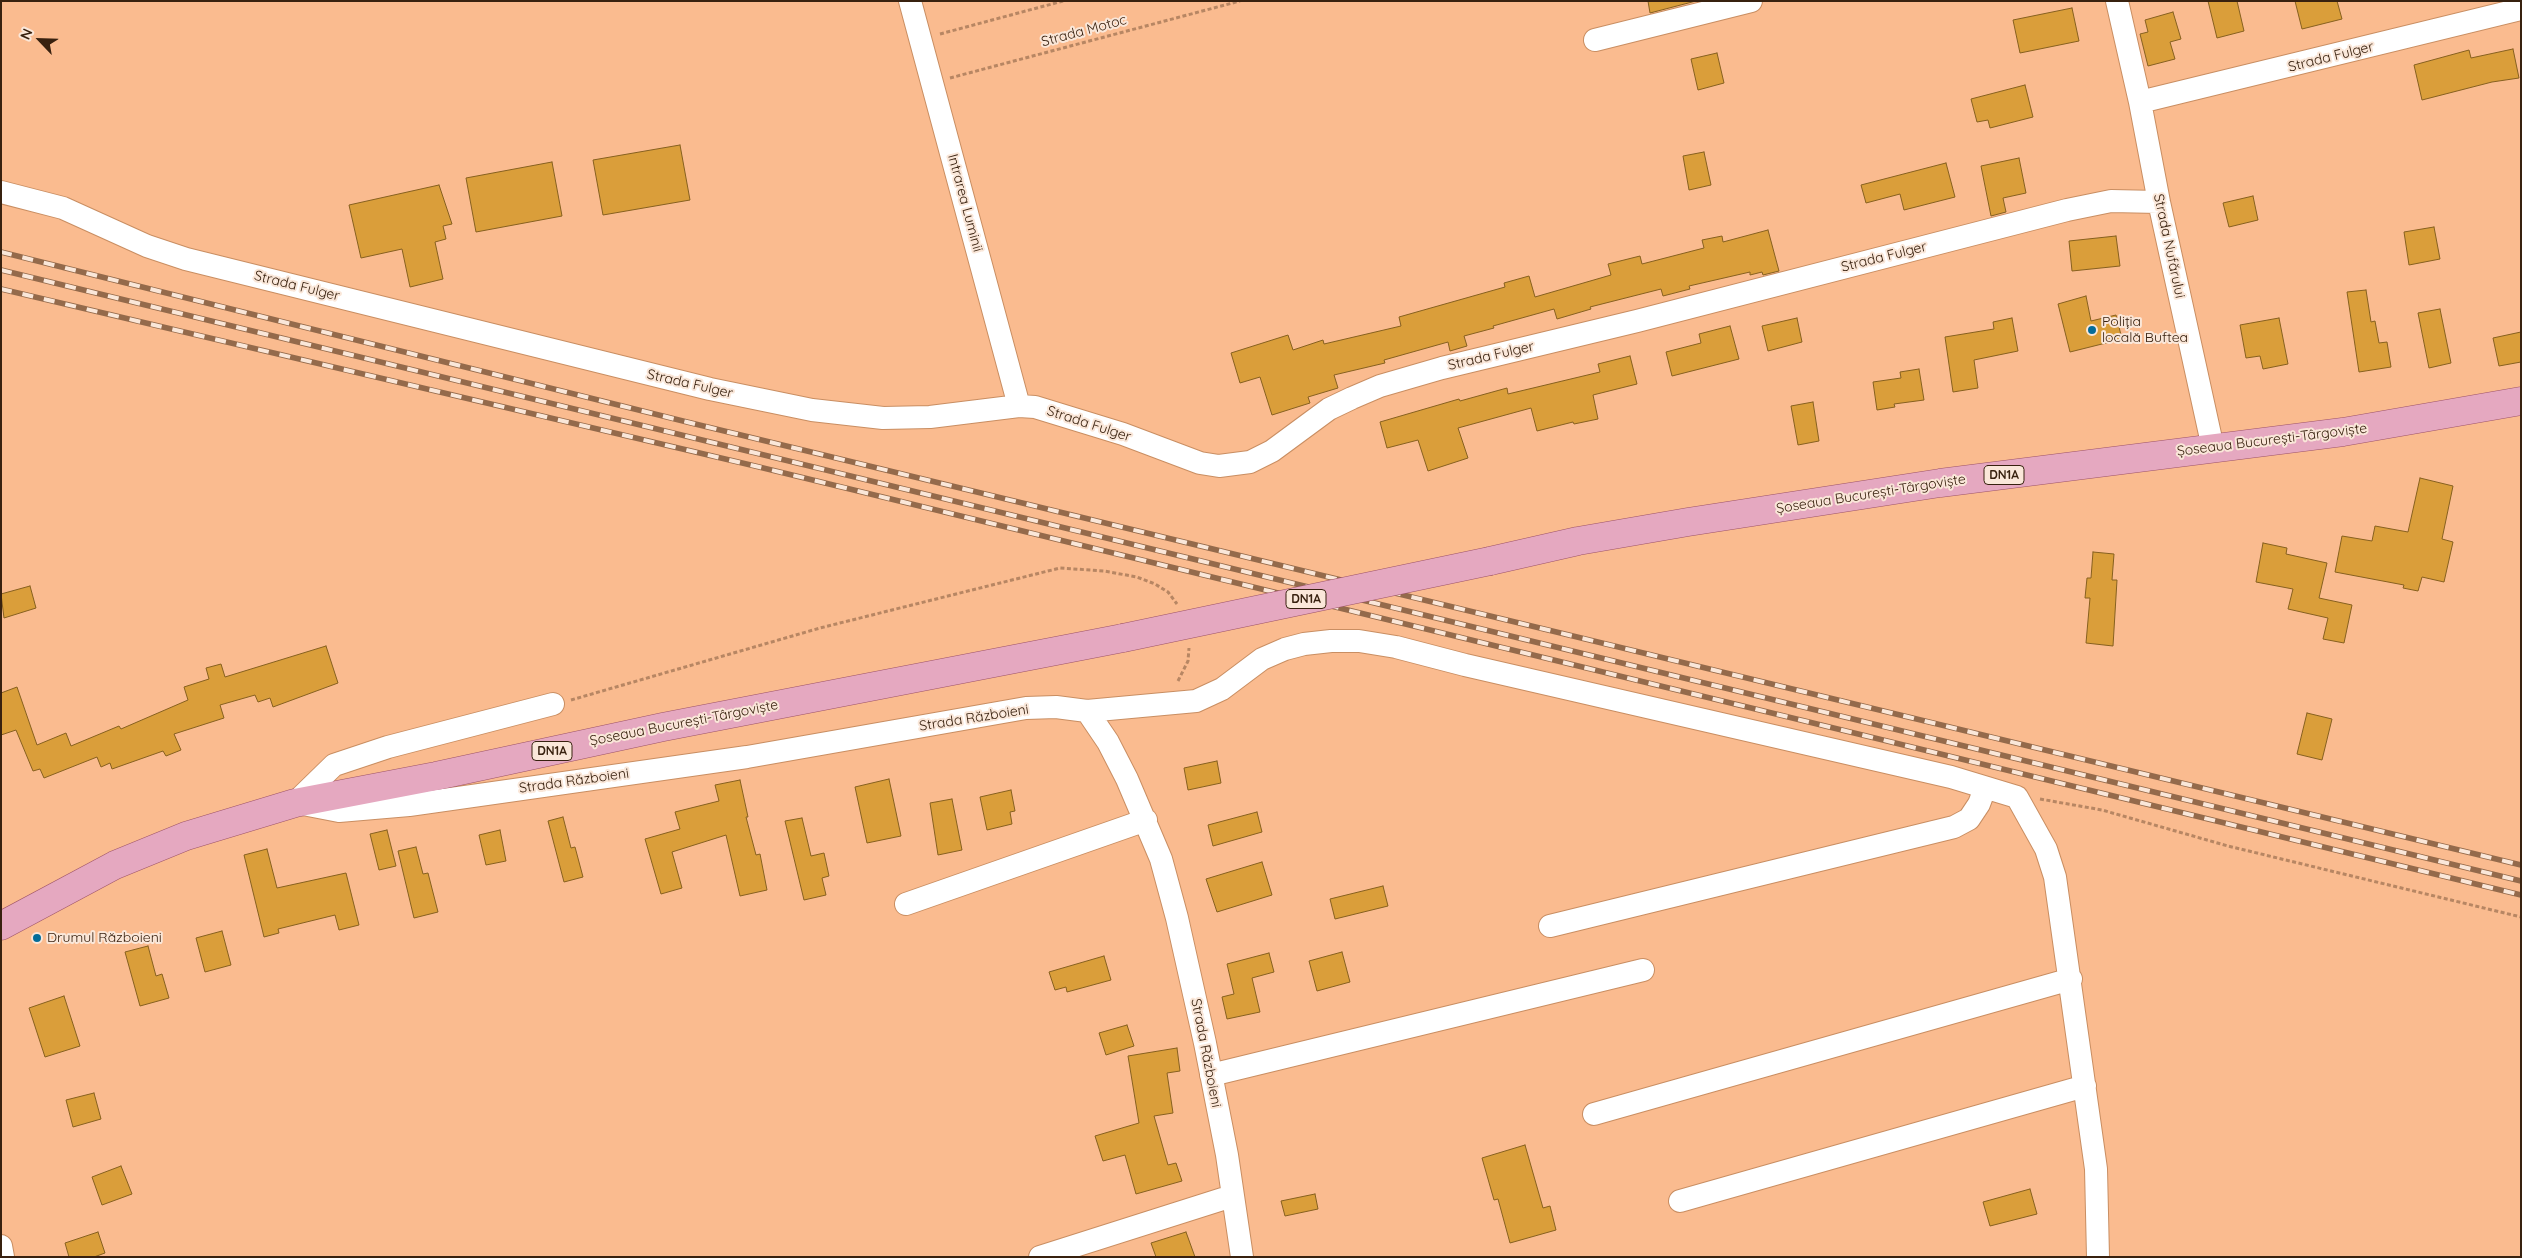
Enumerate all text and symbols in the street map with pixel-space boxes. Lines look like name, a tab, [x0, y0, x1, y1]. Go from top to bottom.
street label: Strada Motoc	[1040, 12, 1128, 50]
north arrow	[15, 15, 65, 65]
text: N	[16, 26, 37, 42]
street label: Strada Fulger	[2286, 38, 2376, 76]
street label: Intrarea Luminii	[944, 152, 986, 254]
street label: Strada Nufărului	[2150, 192, 2188, 300]
street label: Strada Fulger	[1839, 238, 1929, 276]
street label: Strada Fulger	[252, 267, 342, 305]
place label: Poliția locală Buftea	[2102, 314, 2188, 347]
marker: Poliția locală Buftea	[2086, 324, 2098, 336]
street label: Strada Fulger	[1446, 338, 1536, 374]
street label: Strada Fulger	[645, 366, 735, 402]
street label: Strada Fulger	[1045, 402, 1133, 446]
street label: Șoseaua București-Târgoviște	[2176, 420, 2368, 460]
road number: DN1A	[1984, 466, 2024, 484]
street label: Șoseaua București-Târgoviște	[1775, 471, 1967, 517]
road number: DN1A	[1286, 590, 1326, 608]
street label: Șoseaua București-Târgoviște	[588, 696, 780, 750]
street label: Strada Războieni	[918, 701, 1030, 735]
road number: DN1A	[532, 741, 572, 760]
street label: Strada Războieni	[518, 765, 630, 797]
place label: Drumul Războieni	[47, 930, 162, 946]
marker: Drumul Războieni	[31, 932, 43, 944]
street label: Strada Războieni	[1187, 997, 1225, 1109]

